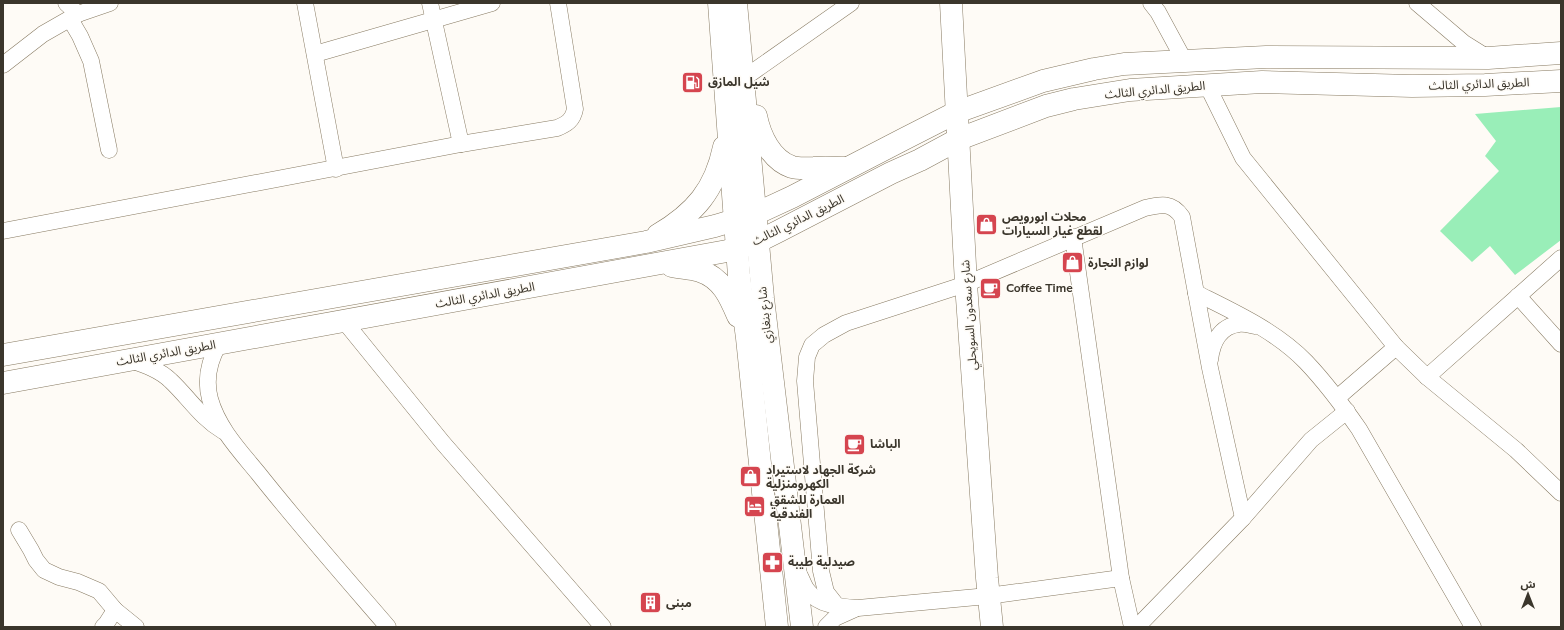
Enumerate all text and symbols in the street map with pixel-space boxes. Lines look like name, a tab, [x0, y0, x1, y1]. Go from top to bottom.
fuel station icon: شيل المازق	[680, 69, 706, 95]
place label: شيل المازق	[708, 74, 770, 90]
street label: الطريق الدائري الثالث	[1428, 74, 1530, 96]
street label: الطريق الدائري الثالث	[1104, 78, 1206, 104]
street label: الطريق الدائري الثالث	[749, 191, 848, 251]
place label: محلات ابورويص لقطع غيار السيارات	[1002, 209, 1103, 240]
shop icon: محلات ابورويص لقطع غيار السيارات	[974, 211, 1000, 237]
shop icon: لوازم النجارة	[1059, 250, 1085, 276]
place label: لوازم النجارة	[1088, 255, 1149, 272]
street label: شارع سعدون السويحلي	[957, 259, 983, 371]
cafe icon: Coffee Time	[978, 275, 1004, 301]
street label: الطريق الدائري الثالث	[434, 278, 536, 313]
place label: Coffee Time	[1006, 280, 1073, 296]
street label: شارع بنغازي	[754, 286, 778, 344]
street label: الطريق الدائري الثالث	[115, 336, 217, 371]
cafe icon: الباشا	[841, 431, 867, 457]
place label: الباشا	[870, 436, 900, 452]
place label: شركة الجهاد لاستيراد الكهرومنزلية	[766, 462, 876, 492]
shop icon: شركة الجهاد لاستيراد الكهرومنزلية	[737, 464, 763, 490]
place label: العمارة للشقق الفندقية	[770, 492, 845, 522]
hotel icon: العمارة للشقق الفندقية	[741, 494, 767, 520]
pharmacy icon: صيدلية طيبة	[759, 549, 785, 575]
place label: صيدلية طيبة	[788, 554, 855, 570]
north arrow	[1508, 574, 1548, 614]
text: ش	[1520, 577, 1536, 592]
building icon: مبنى	[637, 590, 663, 616]
place label: مبنى	[666, 595, 692, 611]

